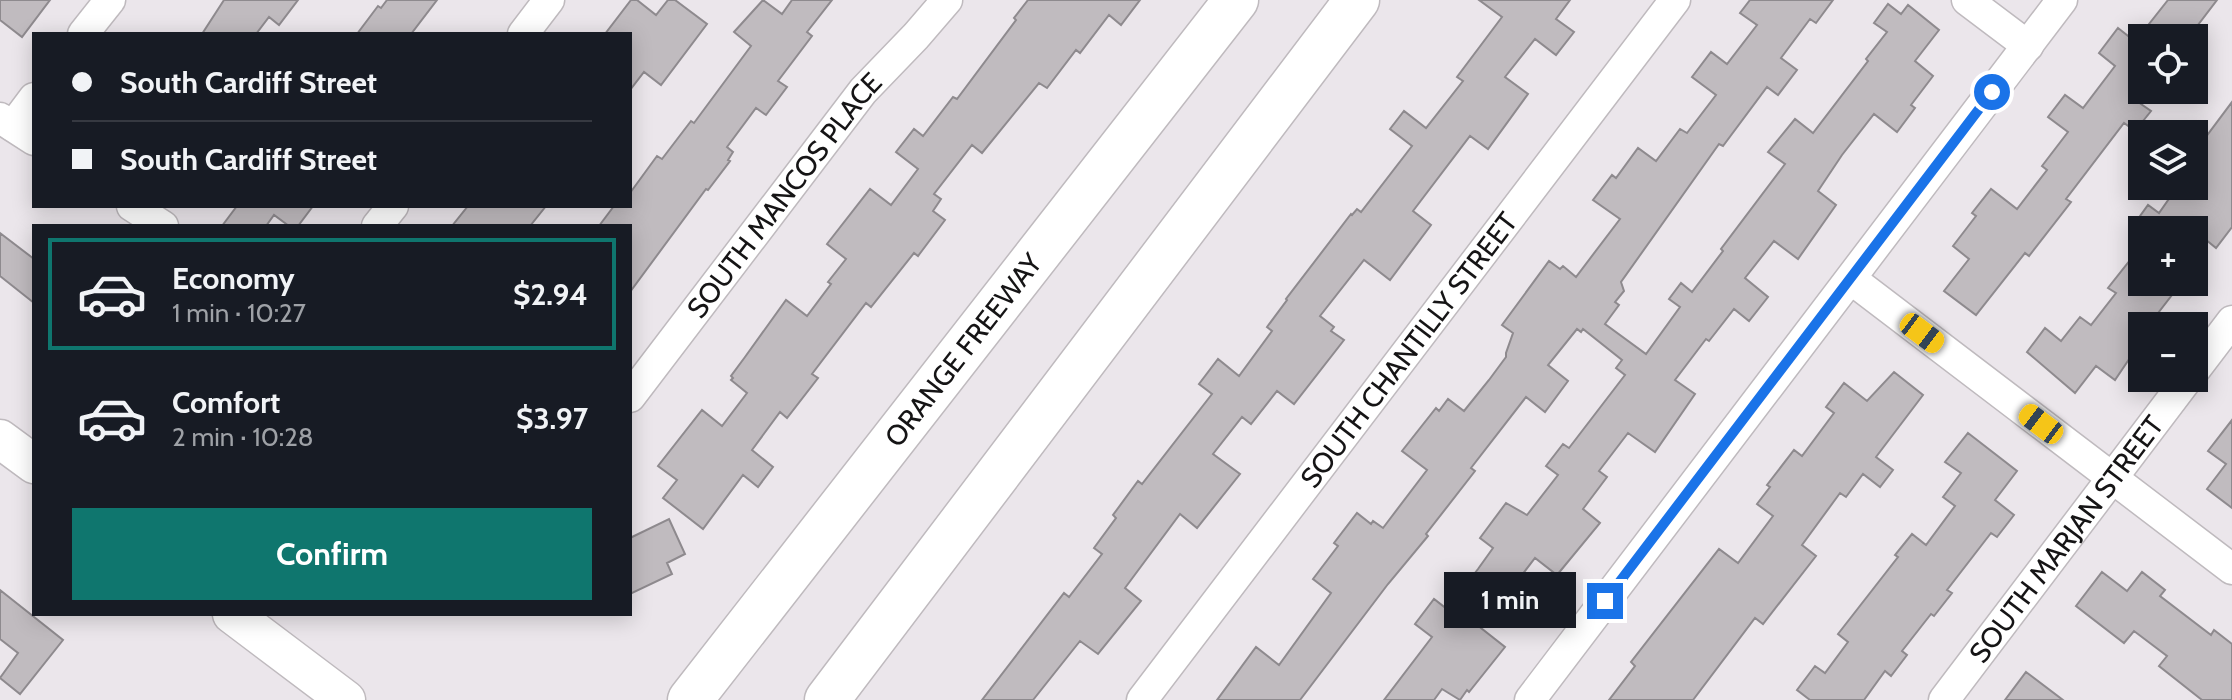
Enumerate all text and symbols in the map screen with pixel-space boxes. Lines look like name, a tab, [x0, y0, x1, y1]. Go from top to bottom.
map controls	[2128, 24, 2208, 392]
button: locate	[2128, 24, 2208, 104]
text: South Cardiff Street	[120, 64, 377, 101]
street label: SOUTH MANCOS PLACE	[680, 65, 889, 324]
route start	[1974, 74, 2010, 110]
button: layers	[2128, 120, 2208, 200]
text: South Cardiff Street	[120, 141, 377, 178]
street label: SOUTH CHANTILLY STREET	[1293, 206, 1524, 494]
button: +	[2128, 216, 2208, 296]
street label: ORANGE FREEWAY	[877, 246, 1050, 453]
icon: car	[76, 258, 148, 330]
text: Economy	[172, 260, 295, 297]
text: $2.94	[513, 276, 588, 313]
text: 1 min · 10:27	[172, 297, 306, 329]
car	[1896, 309, 1948, 357]
button: −	[2128, 312, 2208, 392]
icon: car	[76, 382, 148, 454]
text: Comfort	[172, 384, 280, 421]
text: $3.97	[516, 400, 588, 437]
car	[2015, 400, 2067, 448]
street label: SOUTH MARJAN STREET	[1962, 409, 2170, 669]
text: 2 min · 10:28	[172, 421, 314, 453]
button: Confirm	[72, 508, 592, 600]
callout: 1 min	[1445, 573, 1577, 629]
route end	[1587, 583, 1623, 619]
text: 1 min	[1481, 584, 1539, 616]

